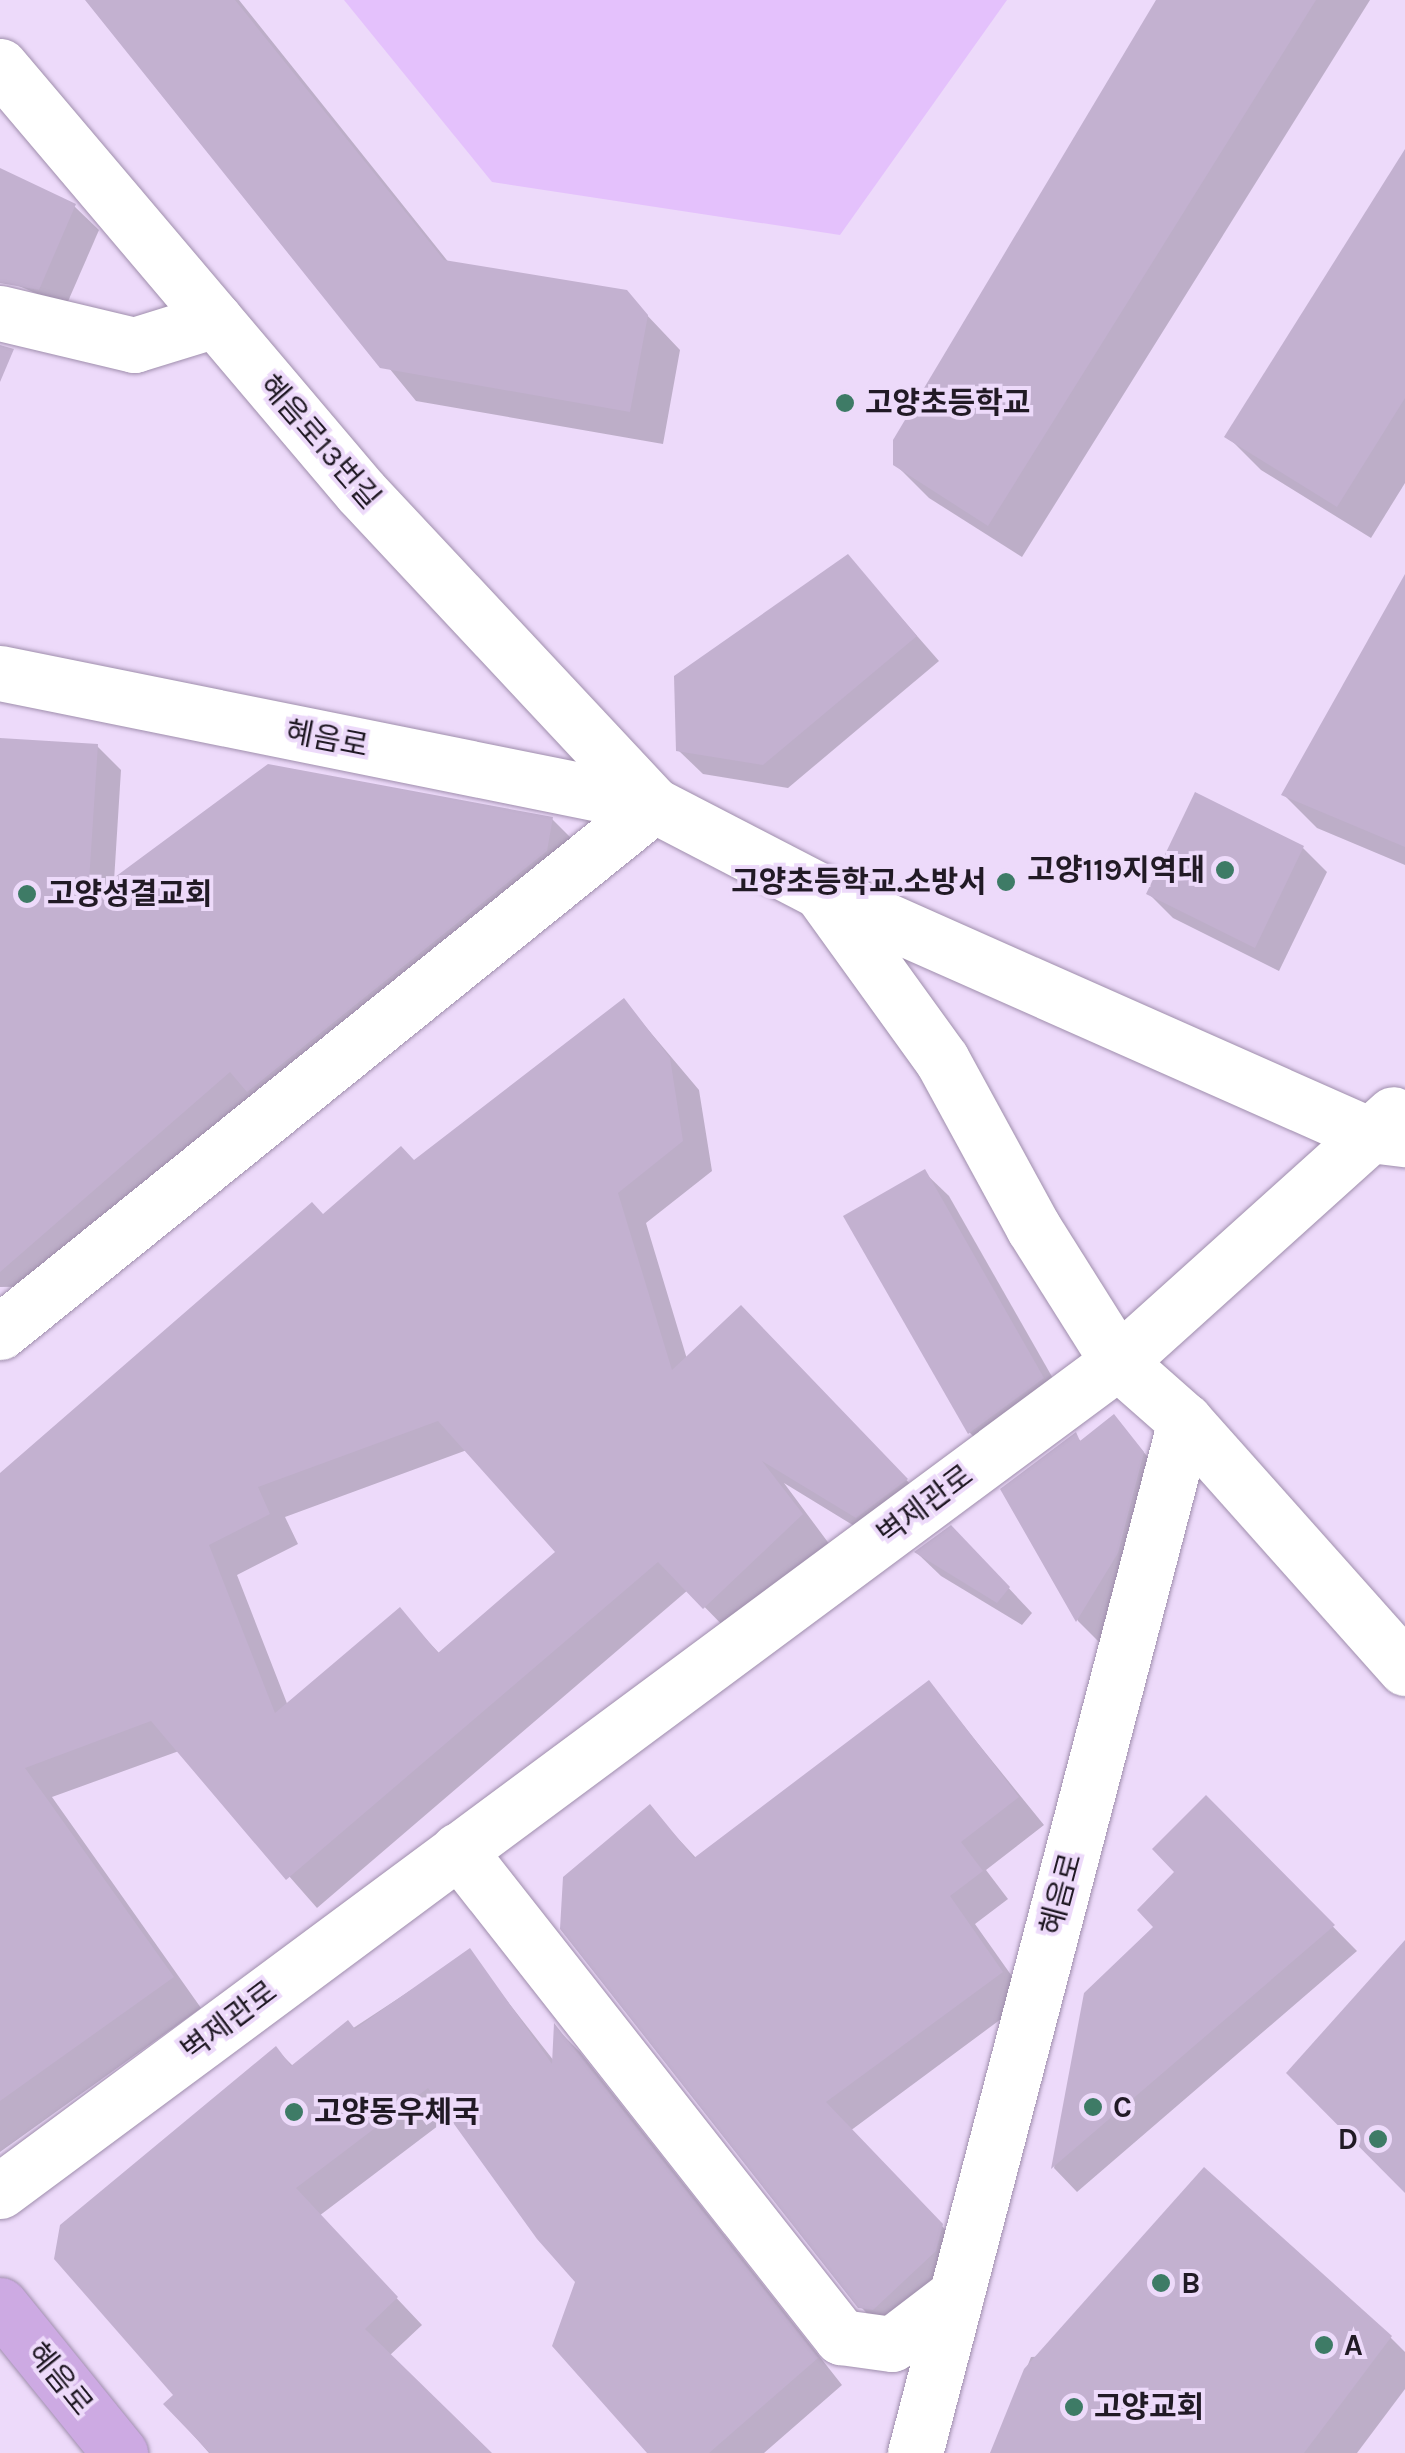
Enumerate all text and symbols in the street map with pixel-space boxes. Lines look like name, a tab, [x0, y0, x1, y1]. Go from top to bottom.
street label: 혜음로13번길	[252, 368, 388, 516]
place label: 고양초등학교	[865, 385, 1031, 421]
marker: 고양초등학교	[834, 392, 856, 414]
street label: 혜음로	[283, 713, 371, 765]
place label: 고양119지역대	[1027, 852, 1205, 888]
marker: 고양119지역대	[1214, 859, 1236, 881]
place label: 고양초등학교.소방서	[731, 864, 986, 900]
marker: 고양초등학교.소방서	[995, 871, 1017, 893]
place label: 고양성결교회	[47, 876, 213, 912]
marker: 고양성결교회	[16, 883, 38, 905]
street label: 벽제관로	[870, 1457, 980, 1553]
street label: 혜음로	[1033, 1849, 1089, 1939]
street label: 벽제관로	[174, 1973, 284, 2069]
place label: C	[1113, 2089, 1132, 2125]
place label: 고양동우체국	[314, 2094, 480, 2130]
marker: C	[1082, 2096, 1104, 2118]
marker: 고양동우체국	[283, 2101, 305, 2123]
place label: D	[1337, 2121, 1358, 2157]
marker: D	[1367, 2128, 1389, 2150]
place label: B	[1181, 2265, 1200, 2301]
marker: B	[1150, 2272, 1172, 2294]
place label: A	[1344, 2327, 1363, 2363]
marker: A	[1313, 2334, 1335, 2356]
street label: 혜음로	[20, 2335, 100, 2423]
place label: 고양교회	[1094, 2389, 1204, 2425]
marker: 고양교회	[1063, 2396, 1085, 2418]

